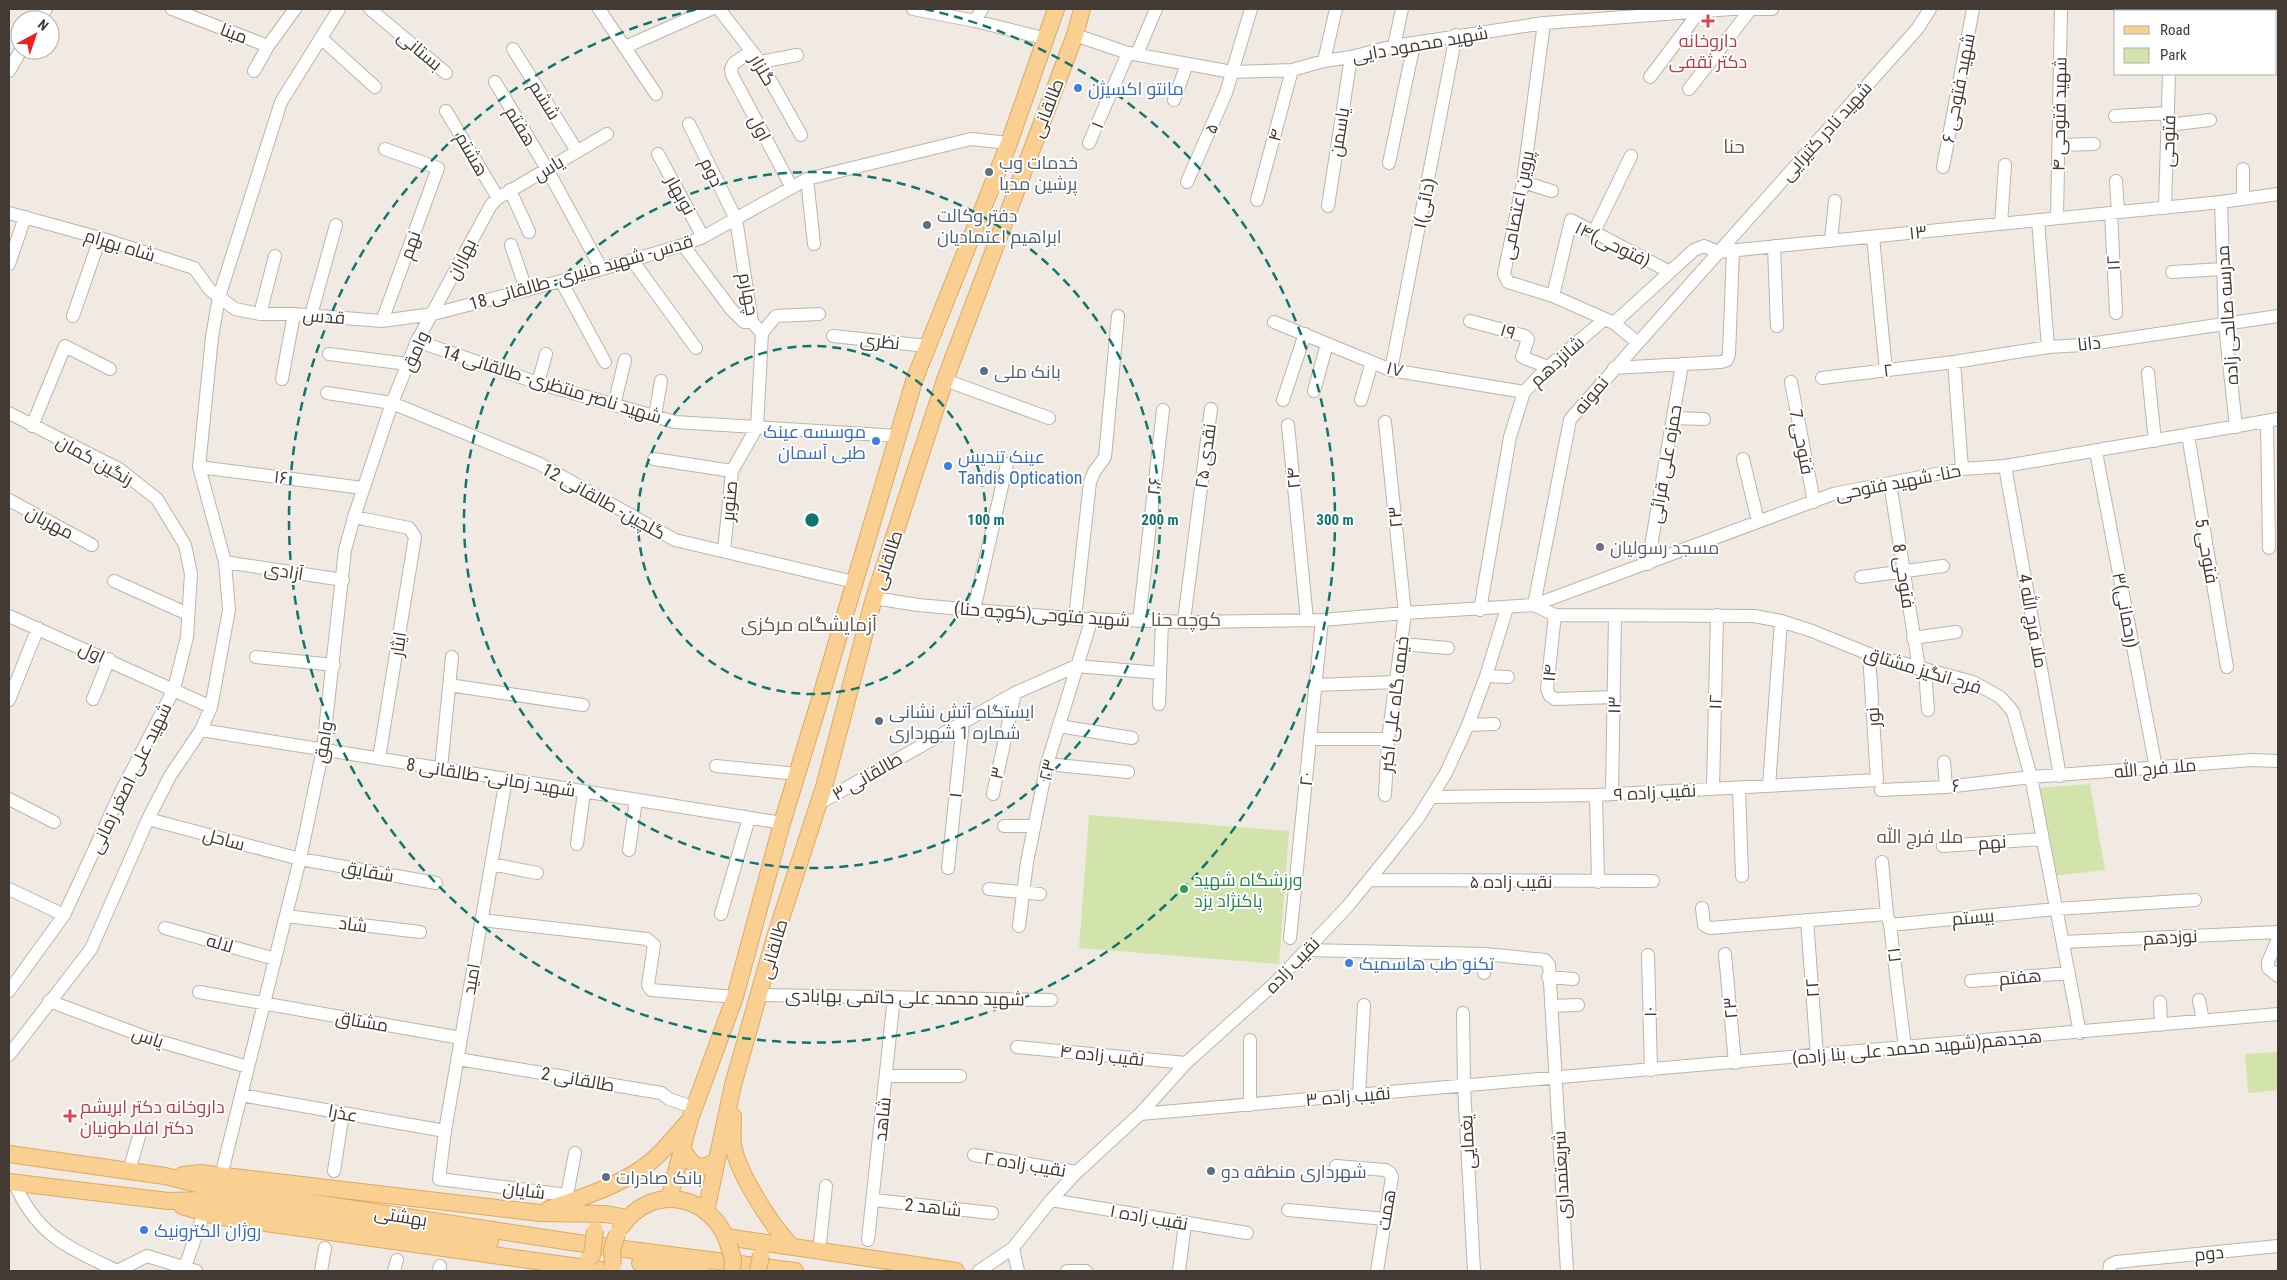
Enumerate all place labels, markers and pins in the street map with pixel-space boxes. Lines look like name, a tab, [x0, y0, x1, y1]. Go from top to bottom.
marker: داروخانه دکتر ثقفی	[1702, 15, 1714, 27]
place label: داروخانه دکتر ثقفی	[1669, 30, 1747, 73]
place label: مانتو اكسيژن	[1088, 78, 1184, 100]
marker: مانتو اكسيژن	[1072, 82, 1084, 94]
place label: خدمات وب پرشین مدیا	[999, 152, 1078, 196]
marker: خدمات وب پرشین مدیا	[983, 166, 995, 178]
place label: دفتر وکالت ابراهیم اعتمادیان	[937, 205, 1062, 249]
marker: دفتر وکالت ابراهیم اعتمادیان	[921, 219, 933, 231]
place label: بانک ملی	[994, 361, 1061, 383]
marker: بانک ملی	[978, 365, 990, 377]
place label: موسسه عینک طبی آسمان	[763, 421, 866, 464]
marker: موسسه عینک طبی آسمان	[870, 435, 882, 447]
place label: عینک تندیس Tandis Optication	[958, 446, 1082, 488]
marker: عینک تندیس Tandis Optication	[942, 460, 954, 472]
centre of rings	[803, 511, 821, 529]
place label: مسجد رسولیان	[1610, 537, 1719, 559]
marker: مسجد رسولیان	[1594, 541, 1606, 553]
place label: ایستگاه آتش نشانی شماره 1 شهرداری	[889, 701, 1035, 744]
marker: ایستگاه آتش نشانی شماره 1 شهرداری	[873, 715, 885, 727]
place label: ورزشگاه شهید پاکنژاد یزد	[1194, 869, 1303, 913]
marker: ورزشگاه شهید پاکنژاد یزد	[1178, 883, 1190, 895]
place label: تکنو طب هاسمیک	[1359, 953, 1495, 975]
marker: تکنو طب هاسمیک	[1343, 957, 1355, 969]
place label: داروخانه دکتر ابریشم دکتر افلاطونیان	[80, 1096, 225, 1139]
marker: داروخانه دکتر ابریشم دکتر افلاطونیان	[64, 1110, 76, 1122]
place label: شهرداری منطقه دو	[1221, 1161, 1367, 1183]
marker: شهرداری منطقه دو	[1205, 1165, 1217, 1177]
place label: بانک صادرات	[616, 1167, 702, 1189]
marker: بانک صادرات	[600, 1171, 612, 1183]
place label: روژان الکترونیک	[154, 1220, 261, 1242]
marker: روژان الکترونیک	[138, 1224, 150, 1236]

